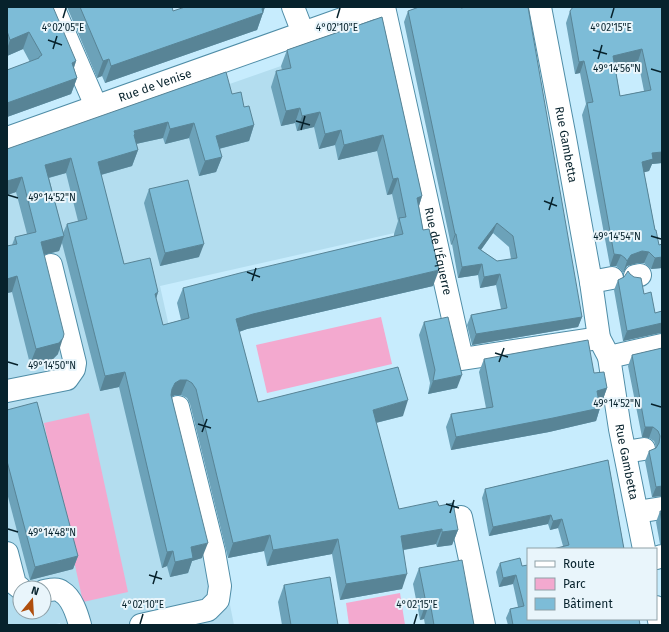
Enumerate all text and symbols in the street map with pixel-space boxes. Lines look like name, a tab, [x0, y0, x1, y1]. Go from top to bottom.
text: 4°02'05"E	[42, 22, 84, 34]
text: 4°02'10"E	[316, 22, 358, 34]
text: 4°02'15"E	[590, 22, 632, 34]
text: 49°14'56"N	[593, 63, 641, 75]
street label: Rue de Venise	[117, 66, 193, 105]
street label: Rue Gambetta	[552, 105, 580, 184]
text: 49°14'52"N	[28, 192, 76, 204]
street label: Rue de l'Équerre	[422, 206, 455, 296]
text: 49°14'54"N	[593, 231, 641, 243]
text: 49°14'50"N	[28, 360, 76, 372]
text: 49°14'52"N	[593, 398, 641, 410]
street label: Rue Gambetta	[612, 423, 641, 501]
text: 49°14'48"N	[28, 527, 76, 539]
legend	[527, 548, 657, 620]
text: Route	[563, 557, 595, 571]
text: Parc	[563, 577, 586, 591]
north arrow	[12, 580, 52, 620]
text: N	[29, 584, 40, 598]
text: Bâtiment	[563, 597, 613, 611]
text: 4°02'10"E	[122, 599, 164, 611]
text: 4°02'15"E	[396, 599, 438, 611]

